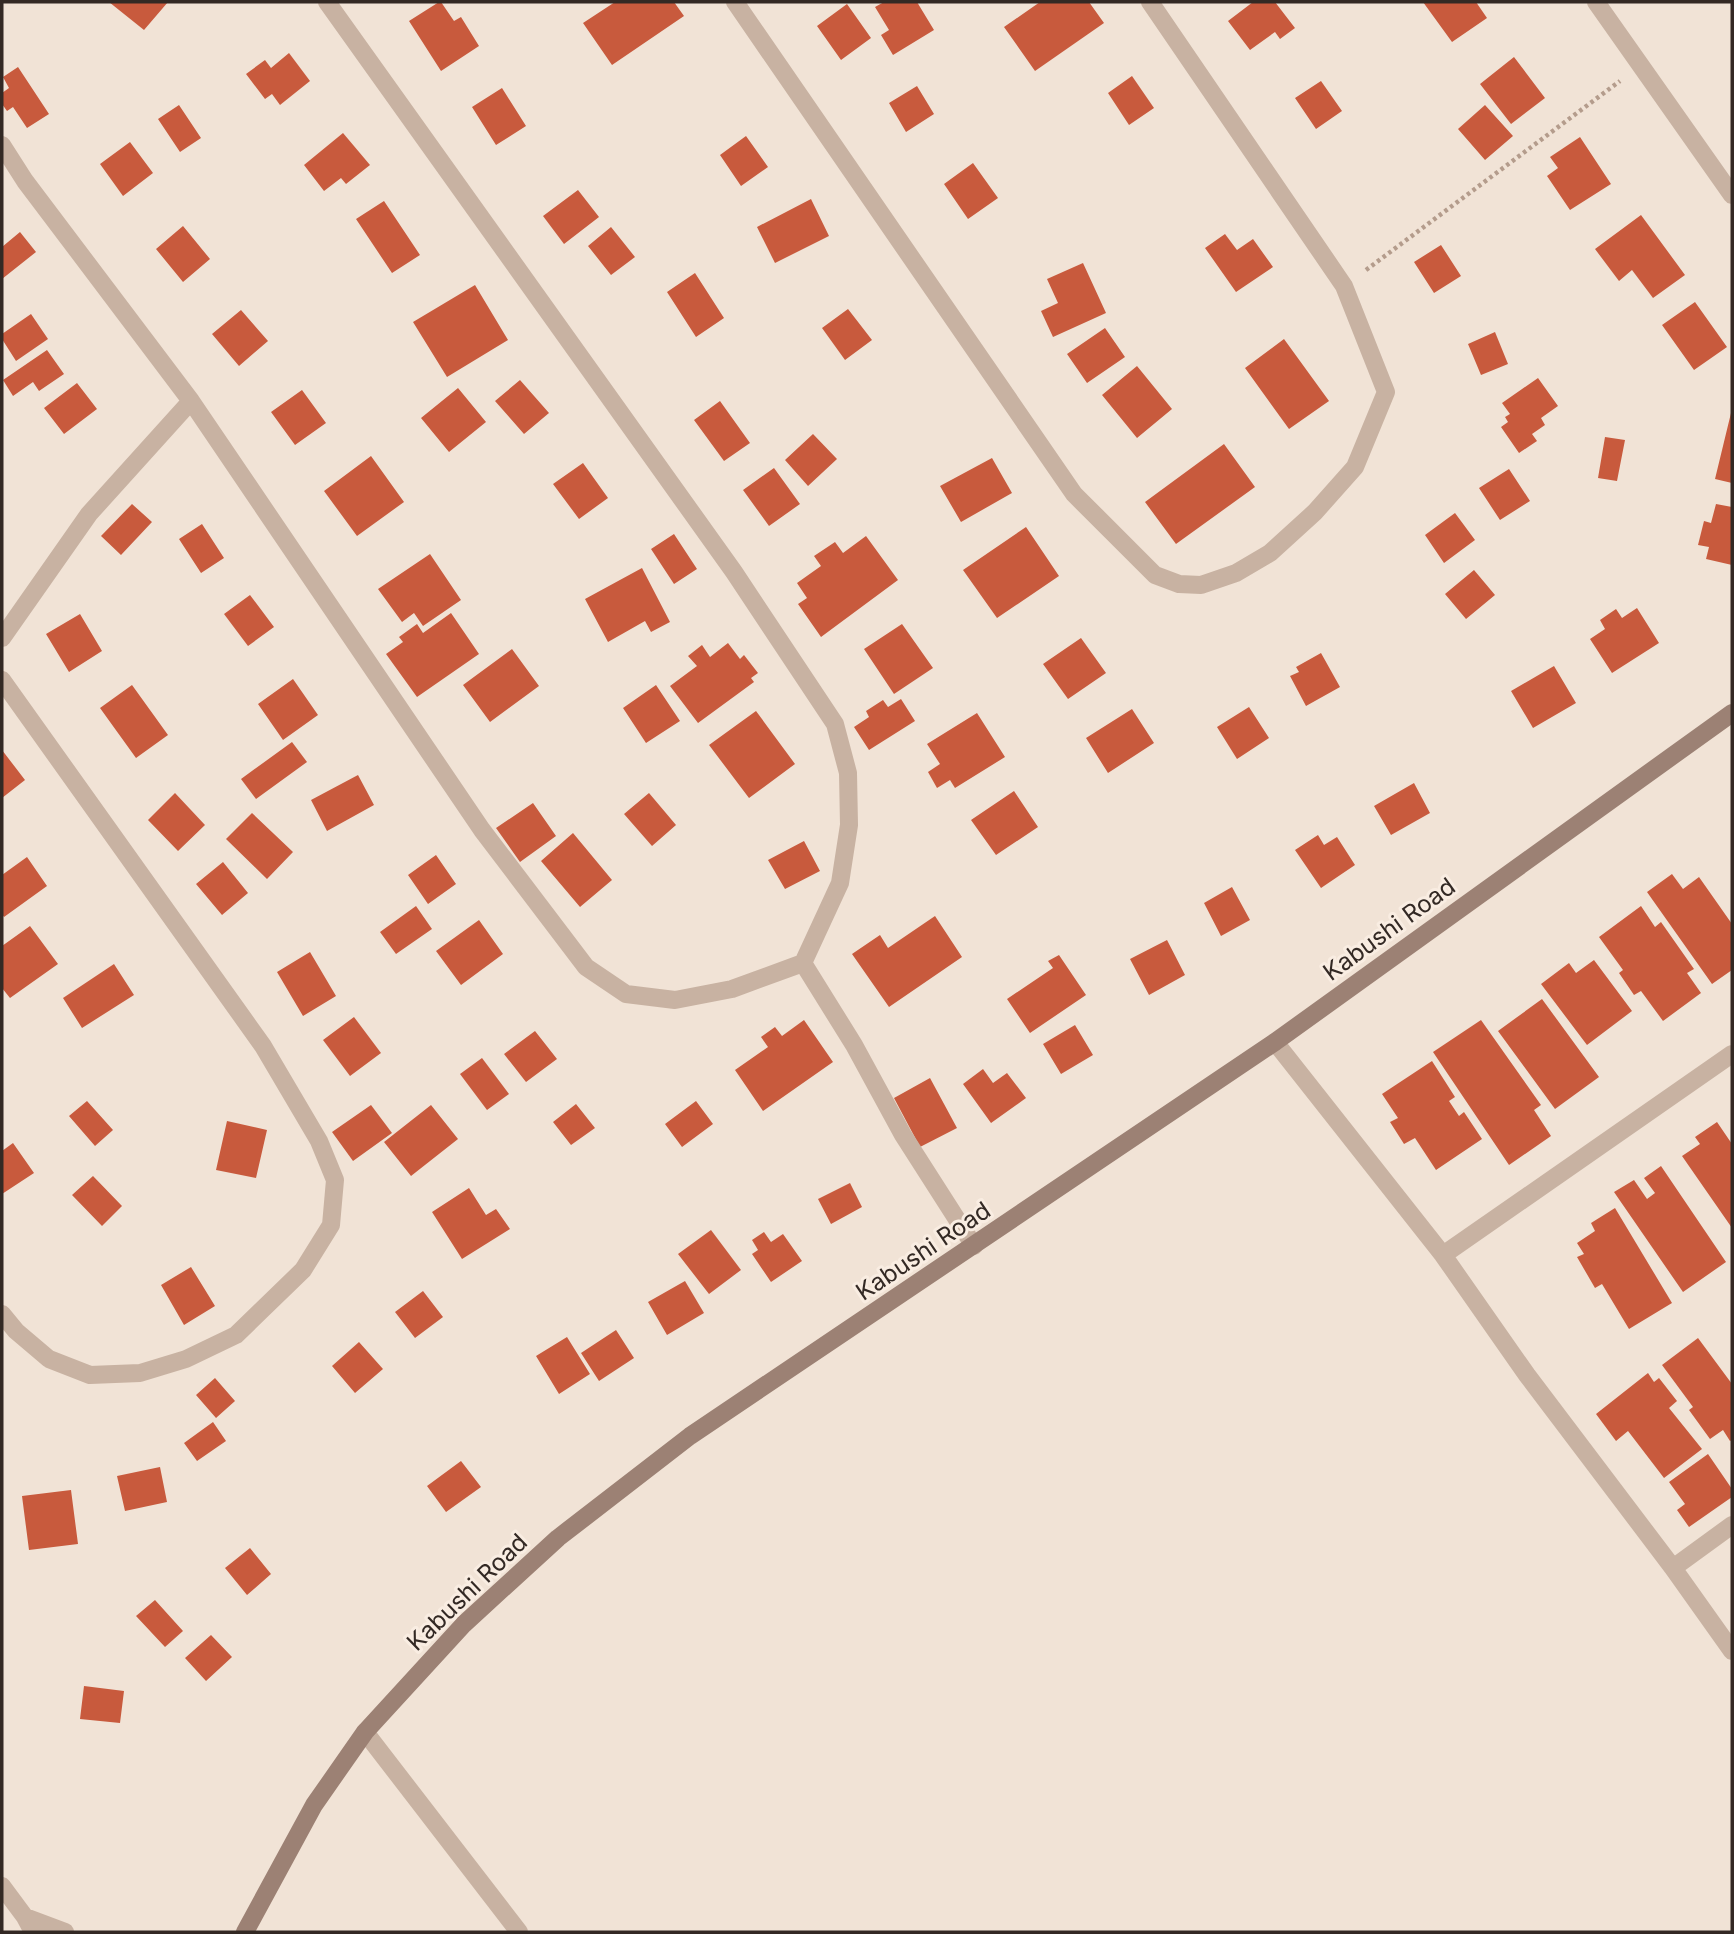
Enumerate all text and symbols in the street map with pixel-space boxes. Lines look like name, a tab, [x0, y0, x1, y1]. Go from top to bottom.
street label: Kabushi Road	[1317, 871, 1461, 987]
street label: Kabushi Road	[850, 1195, 996, 1307]
street label: Kabushi Road	[401, 1527, 533, 1657]

